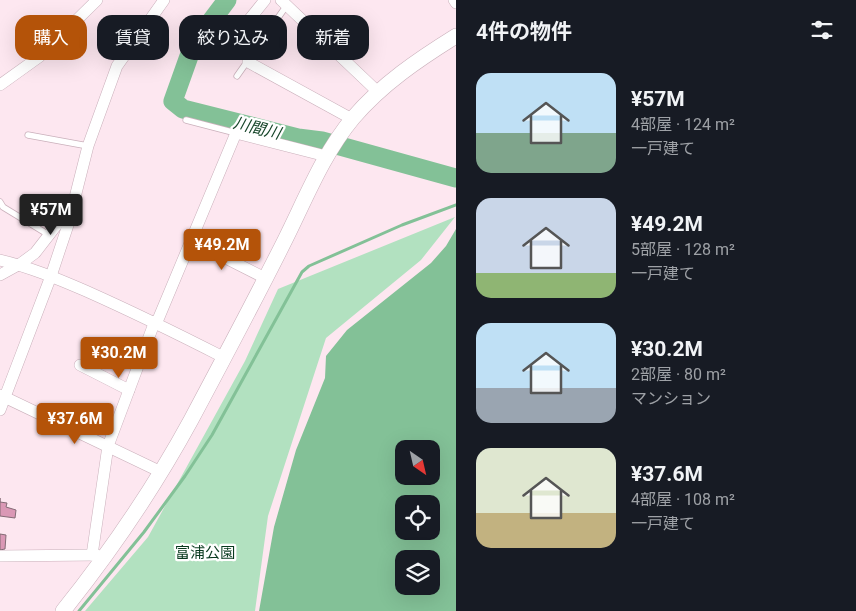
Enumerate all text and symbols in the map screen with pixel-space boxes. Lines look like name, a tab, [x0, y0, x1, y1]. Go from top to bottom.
chip: 購入	[15, 15, 87, 60]
chip: 賃貸	[97, 15, 169, 60]
chip: 絞り込み	[179, 15, 287, 60]
chip: 新着	[297, 15, 369, 60]
icon: filters	[808, 16, 836, 44]
text: 4件の物件	[476, 20, 572, 44]
text: ¥57M	[631, 87, 685, 111]
icon: home	[516, 93, 576, 153]
water label: 川間川	[231, 113, 285, 144]
text: 4部屋 · 124 m²	[631, 115, 735, 134]
text: 一戸建て	[631, 139, 695, 158]
pin: ¥57M	[21, 194, 81, 236]
text: ¥57M	[31, 200, 71, 219]
text: ¥49.2M	[631, 212, 703, 236]
icon: home	[516, 218, 576, 278]
pin: ¥49.2M	[181, 228, 263, 271]
text: ¥49.2M	[195, 235, 249, 254]
text: 5部屋 · 128 m²	[631, 240, 735, 259]
text: 一戸建て	[631, 264, 695, 283]
pin: ¥30.2M	[78, 336, 160, 379]
text: ¥30.2M	[631, 337, 703, 361]
text: ¥30.2M	[92, 343, 146, 362]
icon: home	[516, 343, 576, 403]
text: 2部屋 · 80 m²	[631, 365, 726, 384]
text: マンション	[631, 389, 711, 408]
pin: ¥37.6M	[34, 402, 116, 445]
text: ¥37.6M	[48, 409, 102, 428]
north arrow	[395, 440, 440, 485]
map controls	[395, 440, 440, 595]
text: ¥37.6M	[631, 462, 703, 486]
icon: home	[516, 468, 576, 528]
text: 4部屋 · 108 m²	[631, 490, 735, 509]
button: locate	[395, 495, 440, 540]
text: 一戸建て	[631, 514, 695, 533]
park label: 富浦公園	[175, 544, 235, 562]
button: layers	[395, 550, 440, 595]

